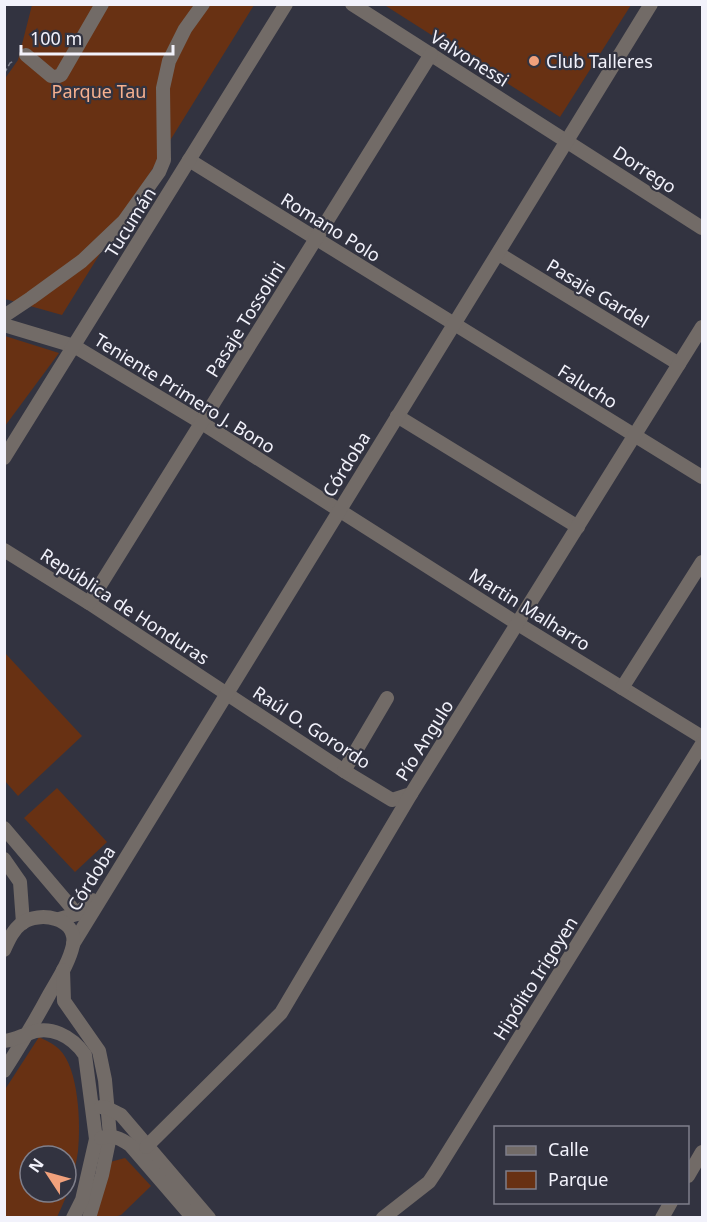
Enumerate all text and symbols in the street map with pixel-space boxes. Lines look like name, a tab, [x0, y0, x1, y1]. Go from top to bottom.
scale bar	[21, 18, 172, 56]
street label: Valvonessi	[426, 24, 514, 92]
text: 100 m	[30, 26, 82, 50]
place label: Club Talleres	[546, 49, 653, 73]
marker: Club Talleres	[527, 54, 541, 68]
park label: Parque Tau	[52, 79, 146, 103]
street label: Dorrego	[609, 140, 681, 198]
street label: Tucumán	[99, 183, 161, 261]
street label: Romano Polo	[277, 187, 385, 267]
street label: Pasaje Gardel	[542, 253, 654, 333]
street label: Pasaje Tossolini	[200, 257, 290, 381]
street label: Teniente Primero J. Bono	[90, 327, 280, 459]
street label: Falucho	[554, 358, 622, 414]
street label: Córdoba	[317, 427, 375, 501]
street label: República de Honduras	[36, 542, 214, 670]
street label: Martin Malharro	[465, 562, 595, 656]
street label: Raúl O. Gorordo	[249, 680, 375, 774]
street label: Pío Angulo	[390, 695, 458, 785]
street label: Córdoba	[62, 841, 120, 915]
street label: Hipólito Irigoyen	[487, 912, 583, 1044]
legend	[494, 1126, 689, 1204]
text: Calle	[548, 1137, 589, 1161]
north arrow	[18, 1144, 78, 1204]
text: N	[23, 1153, 49, 1177]
text: Parque	[548, 1167, 608, 1191]

